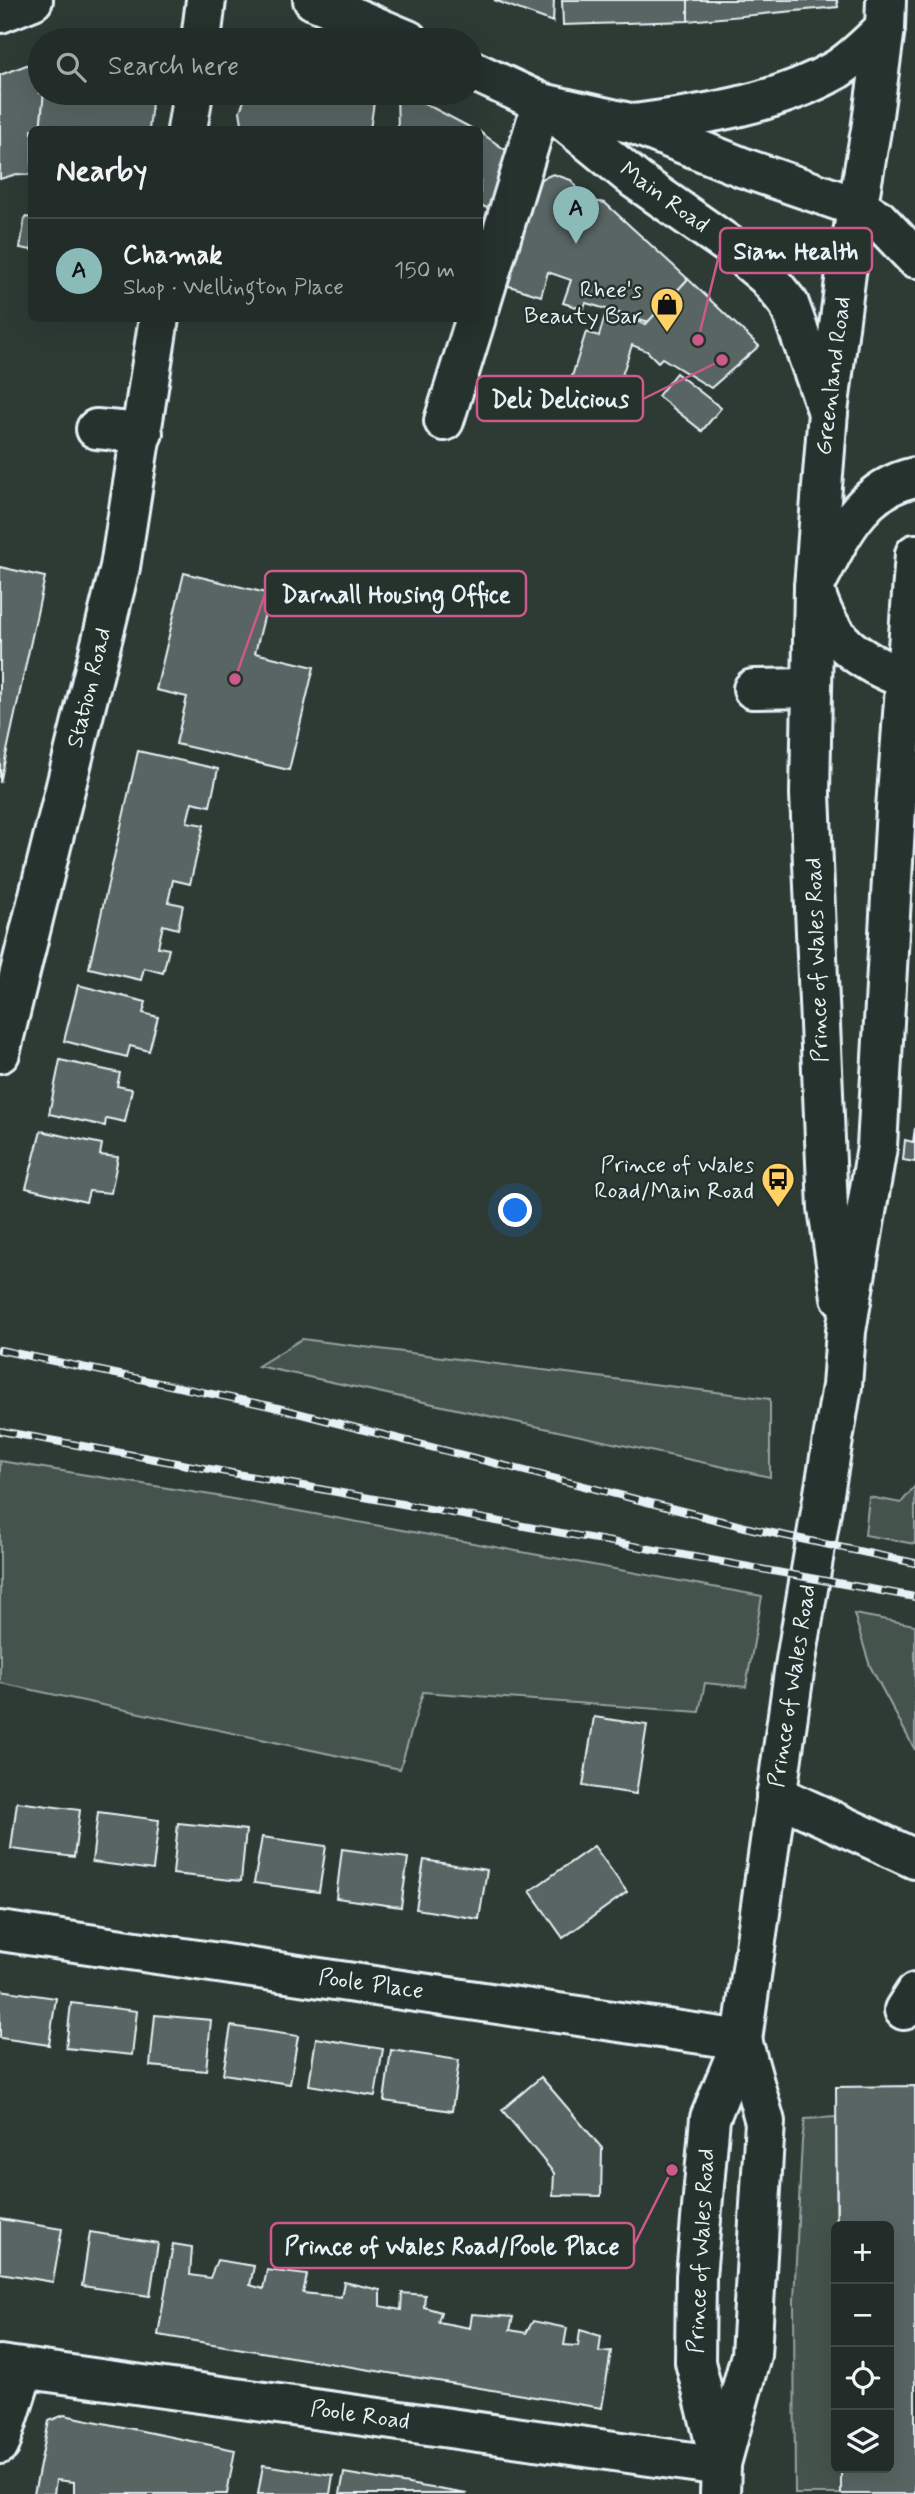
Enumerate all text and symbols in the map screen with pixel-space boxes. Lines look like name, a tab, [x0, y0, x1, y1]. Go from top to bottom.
search box	[28, 28, 483, 105]
icon: search	[52, 48, 90, 86]
text: Search here	[108, 50, 239, 84]
text: Nearby	[56, 152, 147, 191]
street label: Main Road	[613, 155, 715, 241]
pin: A	[553, 186, 599, 244]
callout: Siam Health	[720, 228, 872, 273]
text: Siam Health	[734, 237, 858, 268]
text: Chamak	[123, 239, 222, 273]
text: A	[71, 256, 87, 286]
text: 150 m	[394, 256, 455, 286]
text: Shop · Wellington Place	[123, 273, 344, 303]
place label: Rhee's Beauty Bar	[524, 276, 642, 332]
shop icon: Rhee's Beauty Bar	[648, 285, 686, 334]
street label: Greenland Road	[809, 295, 859, 457]
callout: Deli Delicious	[477, 376, 643, 421]
text: Deli Delicious	[491, 385, 629, 416]
callout: Darnall Housing Office	[265, 571, 526, 616]
text: Darnall Housing Office	[281, 580, 511, 614]
street label: Station Road	[61, 625, 119, 751]
street label: Prince of Wales Road	[799, 857, 837, 1063]
place label: Prince of Wales Road/Main Road	[594, 1151, 754, 1207]
bus stop icon: Prince of Wales Road/Main Road	[759, 1160, 797, 1209]
your location	[498, 1193, 532, 1227]
street label: Prince of Wales Road	[762, 1582, 824, 1790]
street label: Poole Place	[317, 1963, 425, 2007]
street label: Prince of Wales Road	[682, 2148, 722, 2354]
map controls	[831, 2221, 894, 2473]
button: +	[831, 2221, 894, 2284]
callout: Prince of Wales Road/Poole Place	[271, 2223, 634, 2268]
text: Prince of Wales Road/Poole Place	[285, 2232, 620, 2263]
button: −	[831, 2284, 894, 2347]
button: locate	[831, 2347, 894, 2410]
street label: Poole Road	[309, 2394, 411, 2438]
button: layers	[831, 2410, 894, 2473]

